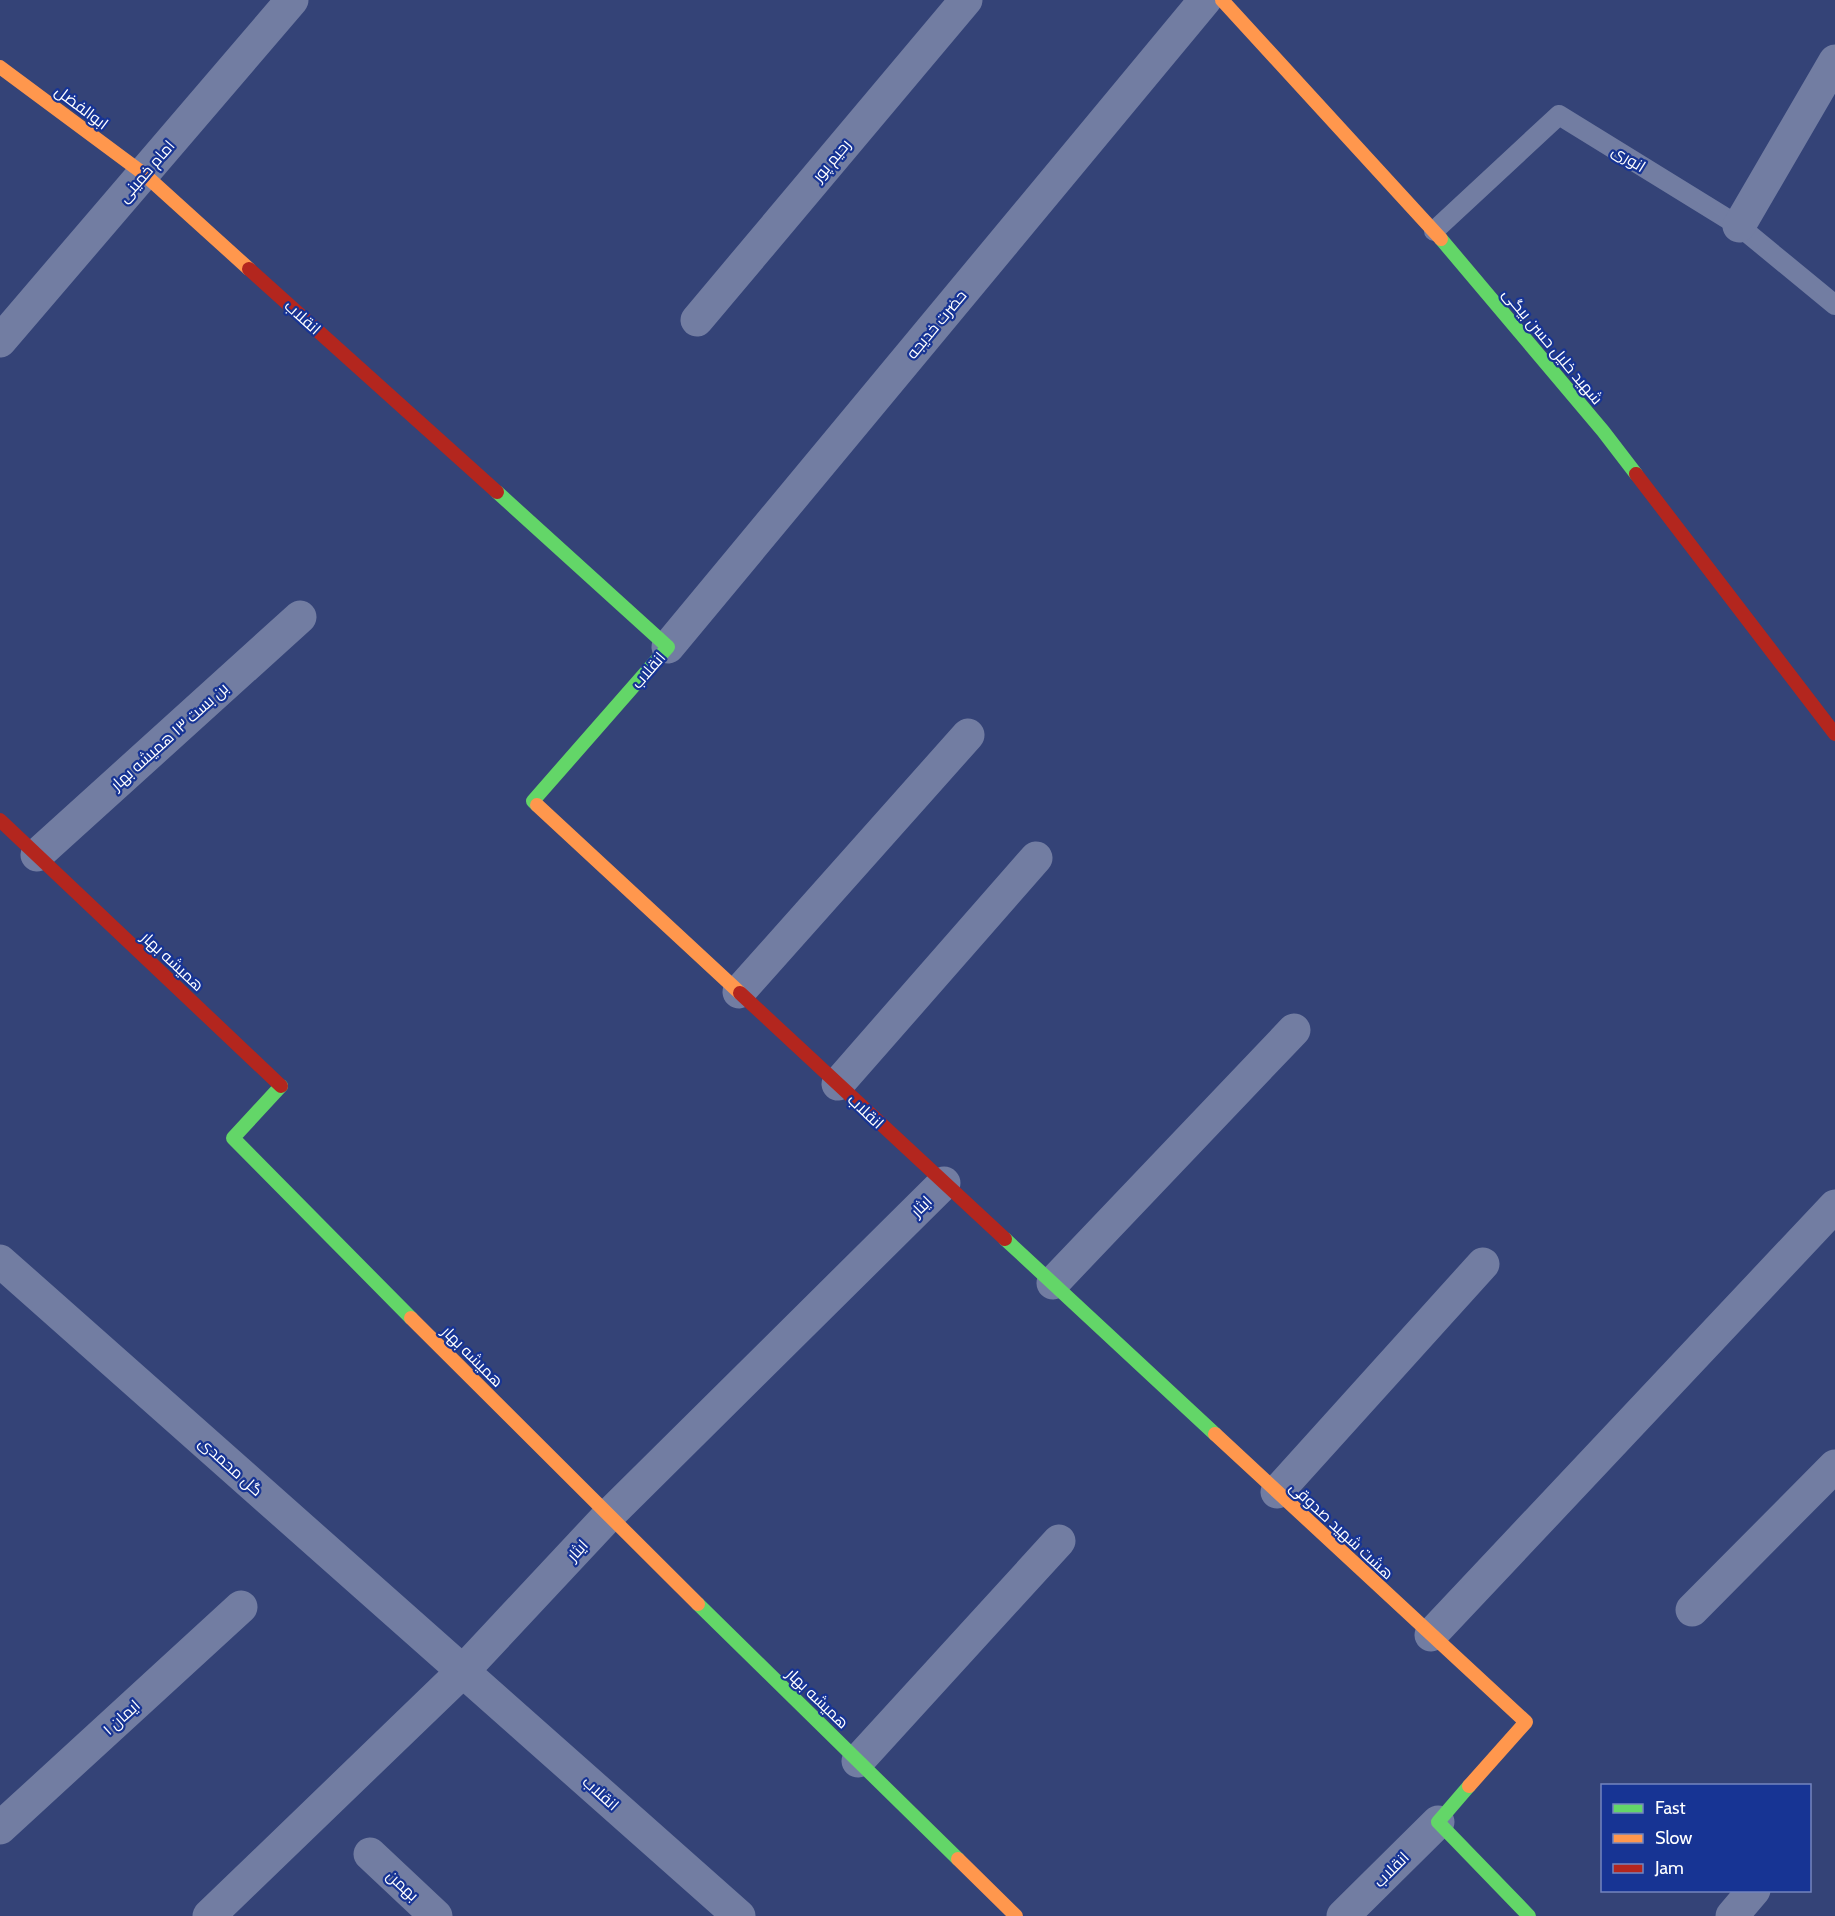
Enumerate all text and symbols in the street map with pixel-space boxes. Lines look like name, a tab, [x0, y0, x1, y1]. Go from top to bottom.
street label: ابوالفضل	[51, 81, 112, 134]
street label: رحیم پور	[807, 135, 856, 188]
street label: امام خمینی	[114, 136, 180, 208]
street label: انوری	[1608, 141, 1649, 177]
street label: شهید خلیل حسن بیگی	[1498, 284, 1607, 409]
street label: حضرت خدیجه	[902, 286, 971, 362]
street label: انقلاب	[281, 296, 325, 339]
street label: انقلاب	[627, 648, 669, 692]
street label: بن بست ۱۳ همیشه بهار	[106, 679, 233, 796]
street label: همیشه بهار	[136, 927, 208, 996]
street label: انقلاب	[844, 1090, 888, 1133]
street label: ایثار	[906, 1192, 936, 1222]
street label: همیشه بهار	[437, 1321, 507, 1392]
street label: گل محمدی	[194, 1433, 266, 1501]
street label: هشت شهید صدوقی	[1285, 1477, 1397, 1584]
street label: ایثار	[562, 1536, 592, 1566]
street label: همیشه بهار	[781, 1664, 853, 1733]
street label: ایمان ۱	[99, 1696, 144, 1740]
street label: انقلاب	[579, 1772, 623, 1815]
legend	[1601, 1784, 1811, 1892]
text: Fast	[1655, 1797, 1686, 1819]
text: Slow	[1655, 1827, 1692, 1849]
street label: انقلاب	[1370, 1848, 1413, 1891]
text: Jam	[1654, 1857, 1684, 1879]
street label: بهمن	[382, 1866, 423, 1906]

